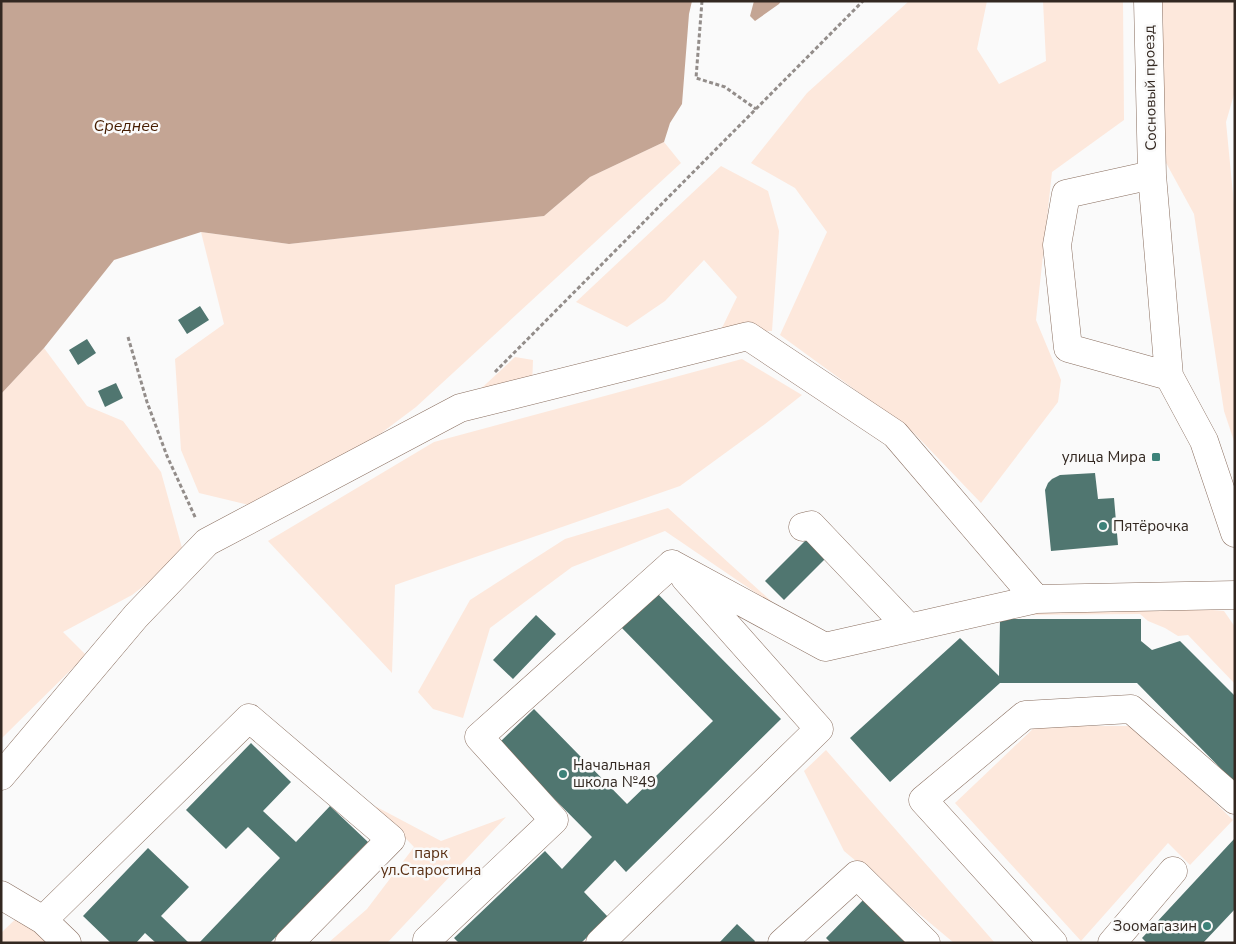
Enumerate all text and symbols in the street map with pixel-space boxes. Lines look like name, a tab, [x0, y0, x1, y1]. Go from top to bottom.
street label: Сосновый проезд	[1139, 25, 1161, 151]
water label: Среднее	[93, 115, 159, 137]
place label: улица Мира	[1062, 447, 1146, 467]
marker: улица Мира	[1150, 451, 1162, 463]
place label: Пятёрочка	[1113, 516, 1189, 536]
marker: Пятёрочка	[1097, 520, 1109, 532]
place label: Начальная школа №49	[573, 755, 656, 792]
marker: Начальная школа №49	[557, 768, 569, 780]
park label: парк ул.Старостина	[381, 843, 481, 880]
place label: Зоомагазин	[1113, 916, 1197, 936]
marker: Зоомагазин	[1201, 920, 1213, 932]

